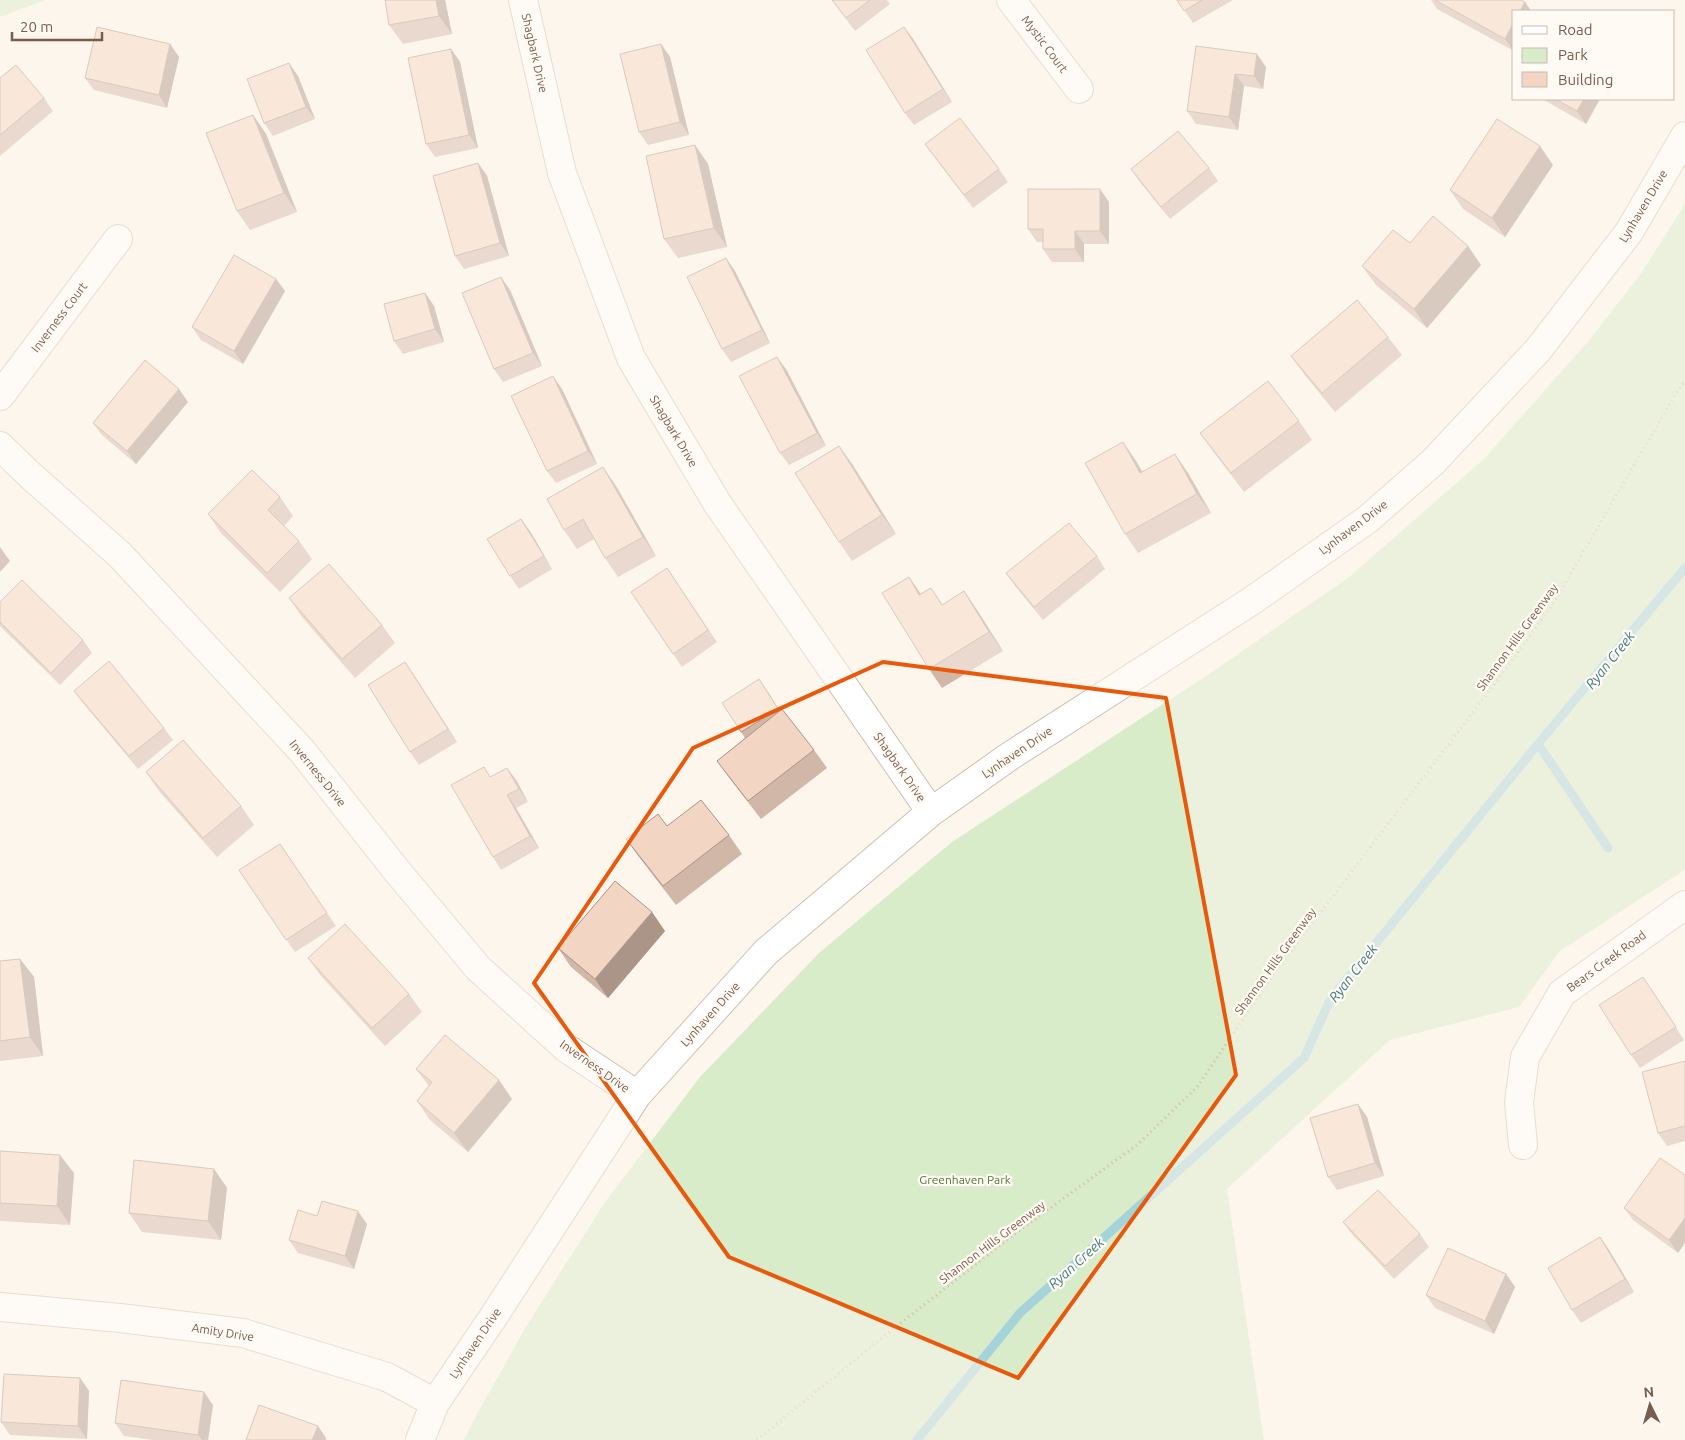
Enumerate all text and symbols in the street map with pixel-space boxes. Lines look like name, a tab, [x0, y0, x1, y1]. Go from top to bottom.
scale bar	[12, 10, 102, 42]
legend	[1512, 10, 1675, 100]
street label: Shagbark Drive	[520, 12, 550, 94]
street label: Mystic Court	[1019, 13, 1071, 75]
text: 20 m	[20, 18, 53, 35]
text: Road	[1558, 21, 1593, 38]
text: Park	[1558, 46, 1588, 63]
text: Building	[1558, 71, 1613, 88]
street label: Lynhaven Drive	[1616, 167, 1670, 245]
street label: Inverness Court	[29, 279, 90, 354]
street label: Shagbark Drive	[648, 393, 700, 469]
street label: Lynhaven Drive	[1316, 497, 1390, 557]
street label: Shannon Hills Greenway	[1474, 581, 1560, 693]
water label: Ryan Creek	[1582, 627, 1638, 692]
street label: Lynhaven Drive	[979, 724, 1055, 780]
street label: Shagbark Drive	[871, 730, 929, 804]
street label: Inverness Drive	[287, 737, 349, 809]
street label: Shannon Hills Greenway	[1232, 905, 1318, 1017]
street label: Bears Creek Road	[1564, 928, 1648, 994]
water label: Ryan Creek	[1325, 940, 1381, 1005]
street label: Lynhaven Drive	[678, 979, 742, 1049]
street label: Inverness Drive	[558, 1037, 632, 1095]
park label: Greenhaven Park	[919, 1173, 1011, 1186]
street label: Shannon Hills Greenway	[937, 1198, 1048, 1286]
water label: Ryan Creek	[1045, 1233, 1108, 1292]
street label: Lynhaven Drive	[447, 1305, 503, 1381]
street label: Amity Drive	[191, 1321, 255, 1343]
north arrow	[1625, 1380, 1675, 1430]
text: N	[1643, 1384, 1655, 1400]

